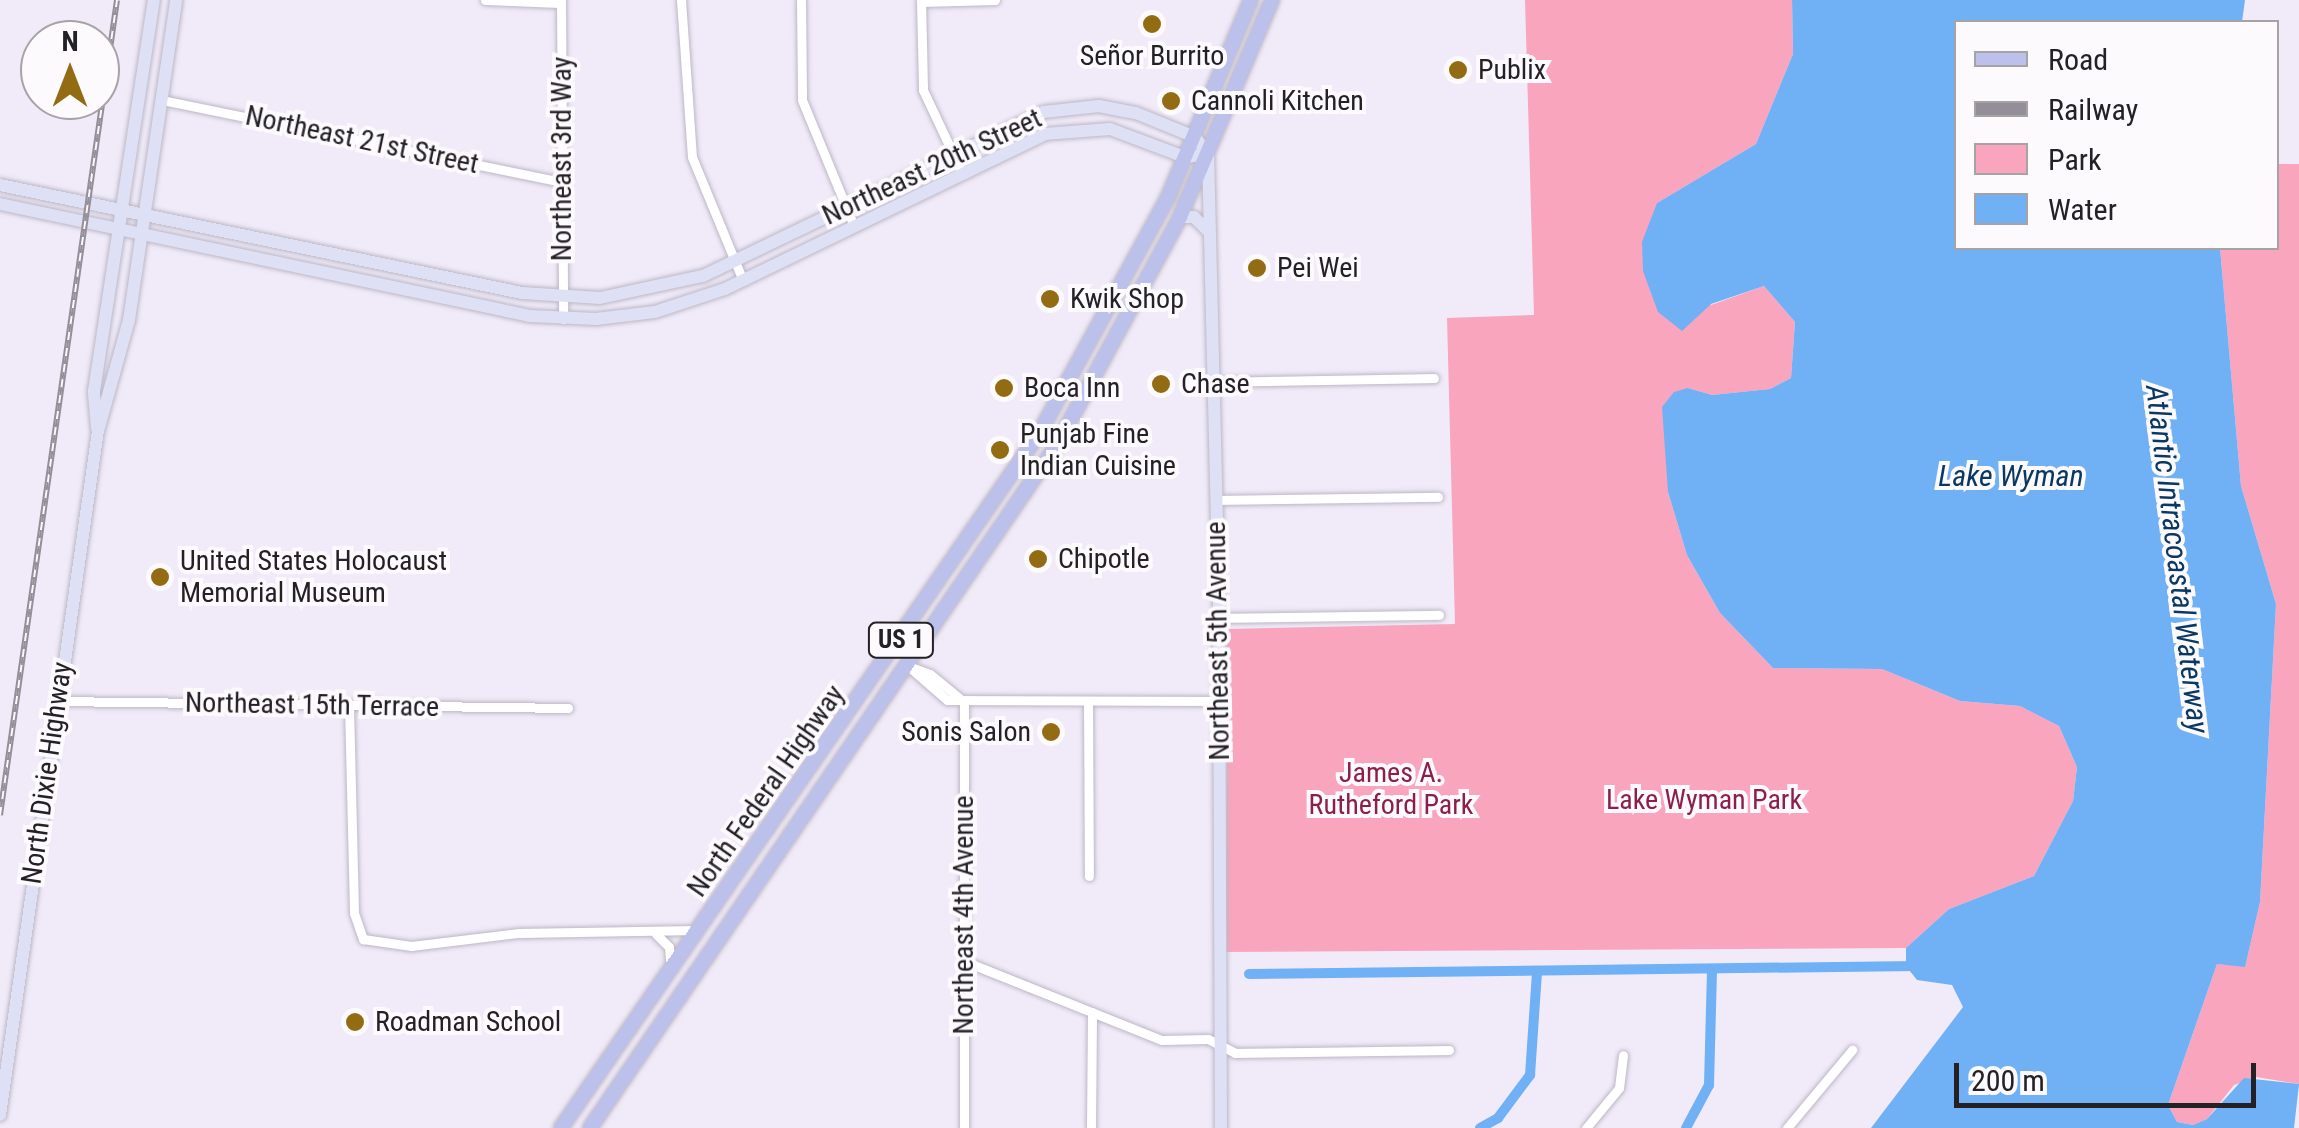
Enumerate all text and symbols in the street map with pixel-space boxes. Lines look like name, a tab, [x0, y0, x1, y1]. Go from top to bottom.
marker: Señor Burrito	[1141, 13, 1163, 35]
north arrow	[20, 20, 120, 120]
legend	[1954, 20, 2279, 250]
text: N	[61, 25, 79, 58]
place label: Señor Burrito	[1080, 39, 1224, 73]
text: Road	[2048, 42, 2108, 77]
place label: Publix	[1478, 53, 1546, 87]
street label: Northeast 3rd Way	[545, 57, 579, 261]
marker: Publix	[1447, 59, 1469, 81]
place label: Cannoli Kitchen	[1191, 84, 1364, 118]
marker: Cannoli Kitchen	[1160, 90, 1182, 112]
text: Railway	[2048, 92, 2138, 127]
street label: Northeast 21st Street	[243, 99, 481, 181]
street label: Northeast 20th Street	[817, 101, 1047, 233]
text: Park	[2048, 142, 2102, 177]
text: Water	[2048, 192, 2117, 227]
place label: Pei Wei	[1277, 251, 1359, 285]
marker: Pei Wei	[1246, 257, 1268, 279]
place label: Kwik Shop	[1070, 282, 1184, 316]
marker: Kwik Shop	[1039, 288, 1061, 310]
place label: Chase	[1181, 367, 1250, 401]
place label: Boca Inn	[1024, 371, 1120, 405]
marker: Chase	[1150, 373, 1172, 395]
marker: Boca Inn	[993, 377, 1015, 399]
water label: Atlantic Intracoastal Waterway	[2138, 383, 2216, 735]
place label: Punjab Fine Indian Cuisine	[1020, 417, 1176, 483]
marker: Punjab Fine Indian Cuisine	[989, 439, 1011, 461]
water label: Lake Wyman	[1938, 458, 2084, 494]
street label: Northeast 5th Avenue	[1199, 521, 1237, 761]
place label: Chipotle	[1058, 542, 1150, 576]
place label: United States Holocaust Memorial Museum	[180, 544, 447, 610]
marker: Chipotle	[1027, 548, 1049, 570]
marker: United States Holocaust Memorial Museum	[149, 566, 171, 588]
road number: US 1	[866, 620, 936, 660]
street label: North Dixie Highway	[15, 660, 79, 886]
street label: North Federal Highway	[680, 679, 852, 903]
street label: Northeast 15th Terrace	[184, 686, 440, 724]
place label: Sonis Salon	[901, 715, 1031, 749]
marker: Sonis Salon	[1040, 721, 1062, 743]
park label: James A. Rutheford Park	[1309, 756, 1473, 822]
park label: Lake Wyman Park	[1606, 783, 1802, 817]
street label: Northeast 4th Avenue	[947, 795, 981, 1035]
place label: Roadman School	[375, 1005, 561, 1039]
marker: Roadman School	[344, 1011, 366, 1033]
scale bar	[1959, 1043, 2262, 1105]
text: 200 m	[1971, 1063, 2045, 1098]

